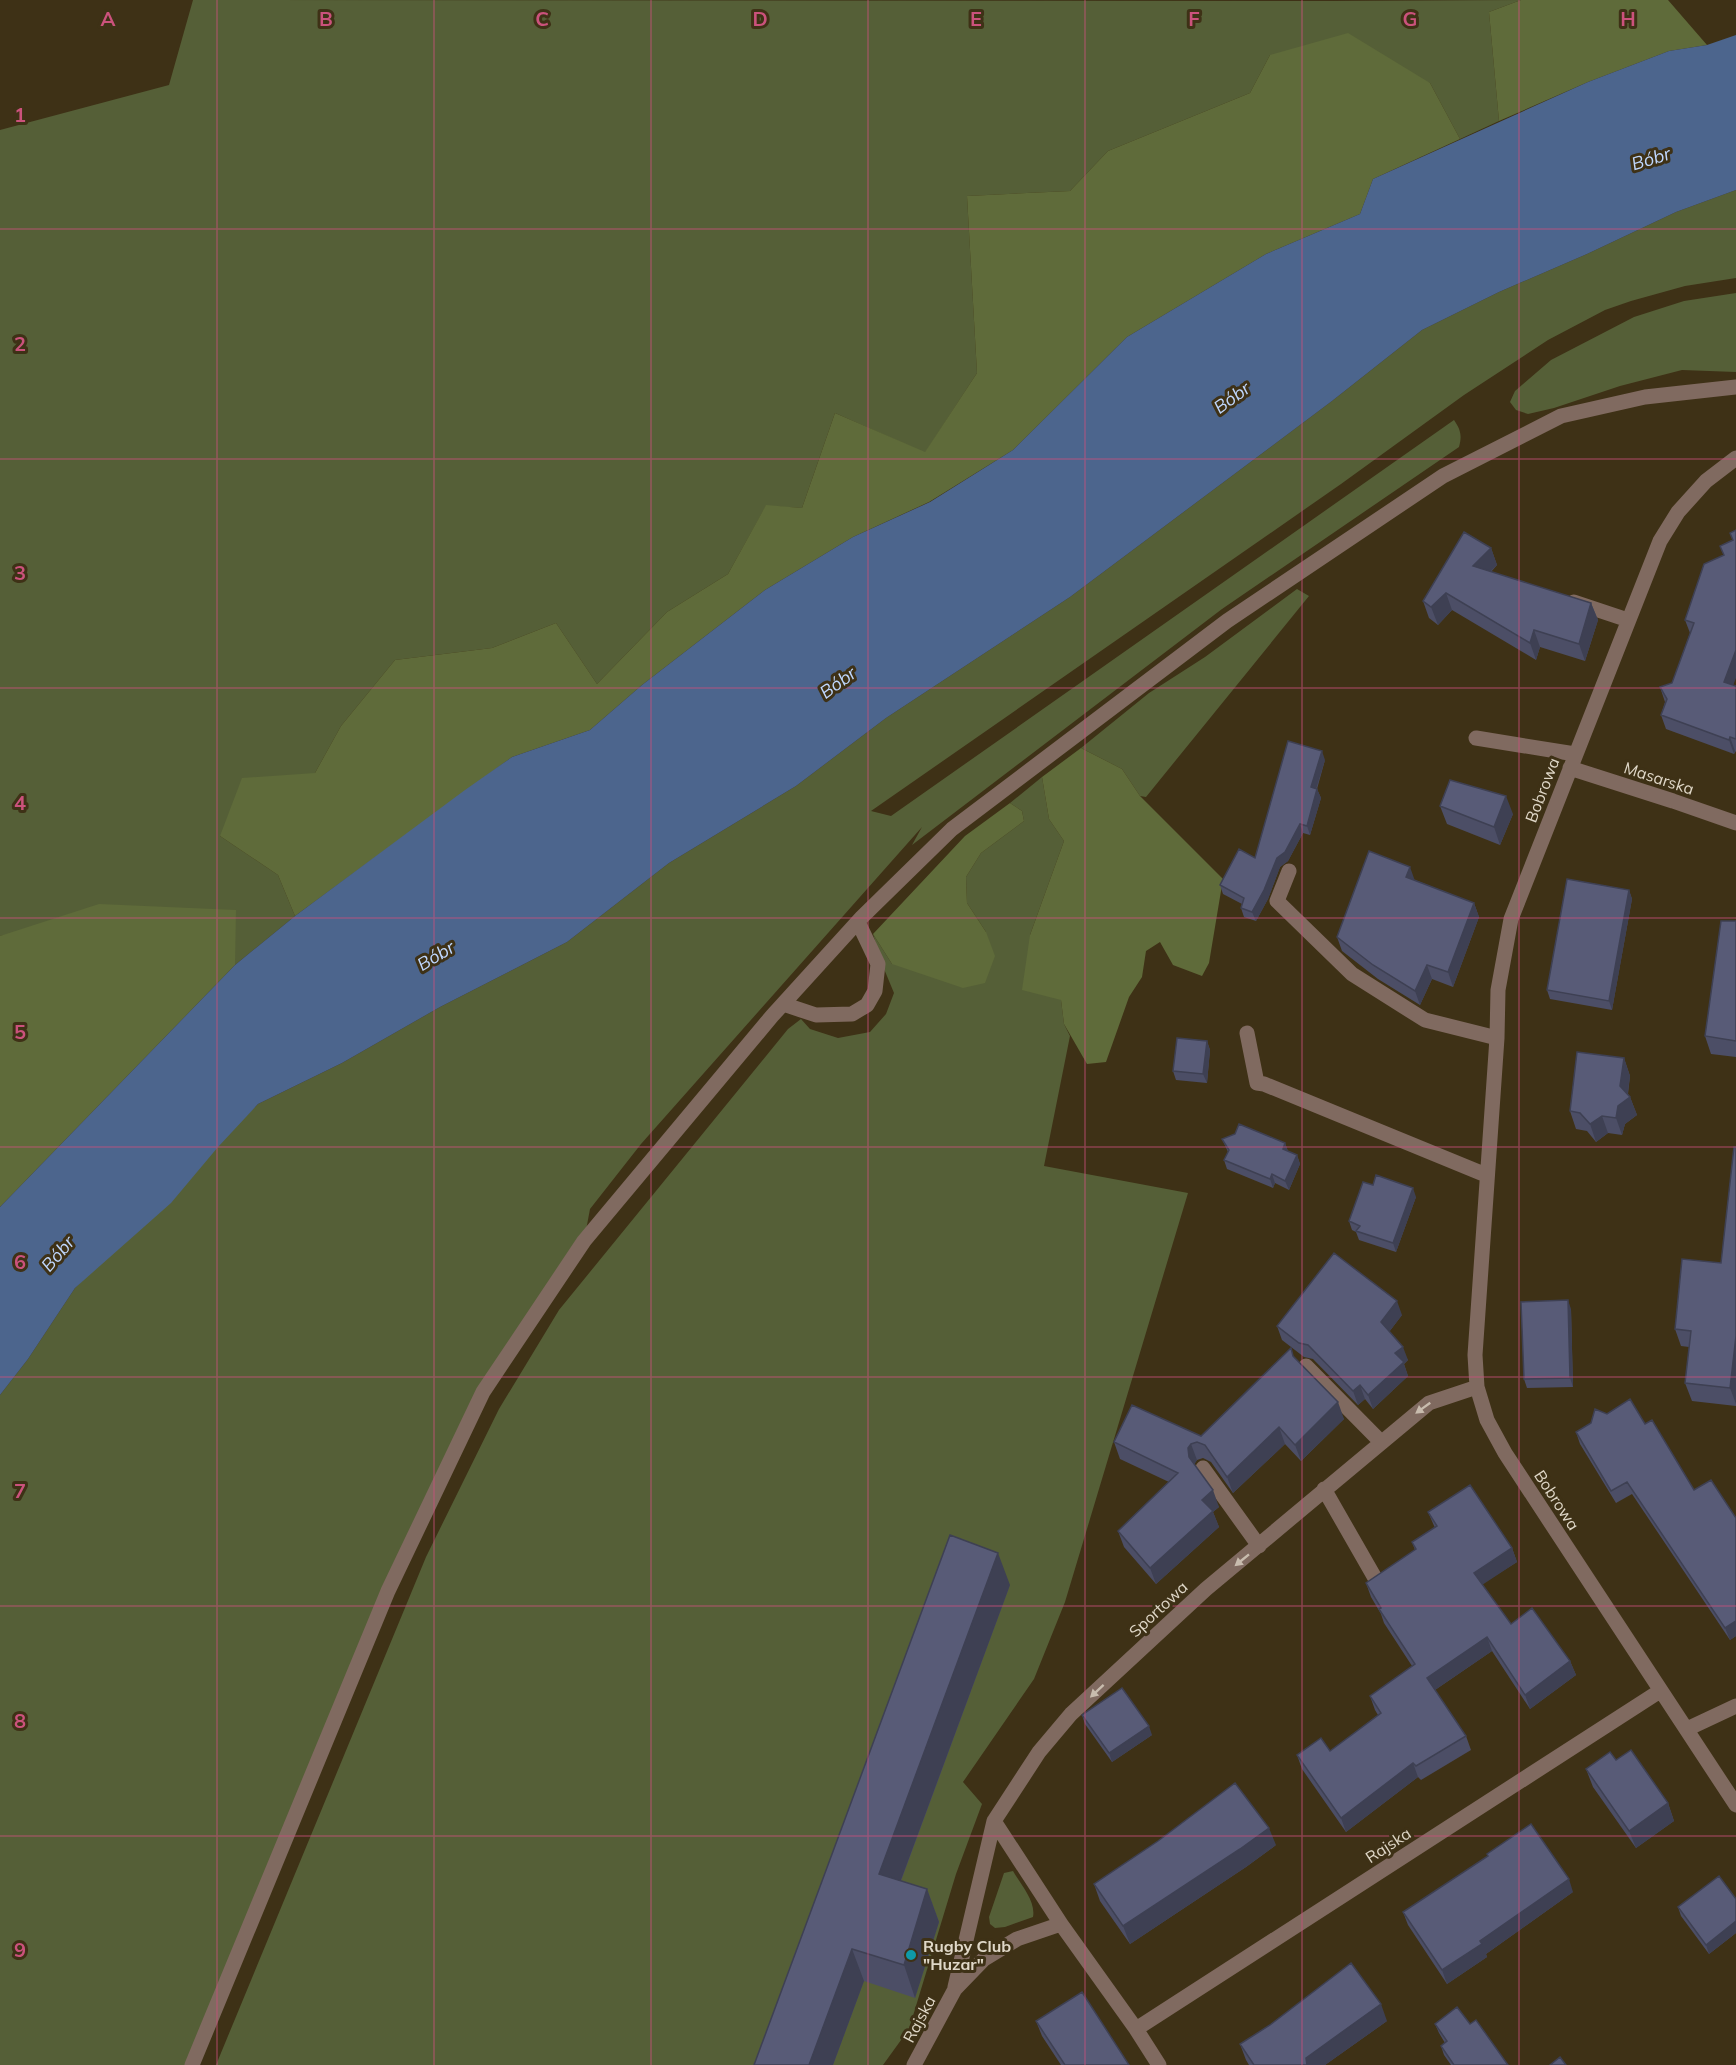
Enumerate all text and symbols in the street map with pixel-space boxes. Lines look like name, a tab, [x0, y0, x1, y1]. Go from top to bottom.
text: A	[101, 6, 116, 31]
text: B	[319, 6, 333, 31]
text: C	[535, 6, 549, 31]
text: D	[752, 6, 768, 31]
text: E	[970, 6, 982, 31]
text: F	[1188, 6, 1200, 31]
text: G	[1403, 6, 1417, 31]
text: H	[1620, 6, 1636, 31]
text: 1	[14, 102, 26, 127]
water label: Bóbr	[1628, 141, 1675, 175]
text: 2	[14, 331, 26, 356]
water label: Bóbr	[1209, 376, 1256, 419]
text: 3	[14, 560, 26, 585]
water label: Bóbr	[815, 661, 862, 704]
street label: Bobrowa	[1521, 755, 1563, 825]
street label: Masarska	[1622, 757, 1696, 799]
text: 4	[14, 790, 26, 815]
water label: Bóbr	[413, 935, 460, 976]
text: 5	[14, 1019, 26, 1044]
water label: Bóbr	[36, 1230, 80, 1276]
text: 6	[14, 1249, 26, 1274]
one-way arrow	[1416, 1402, 1432, 1414]
street label: Bobrowa	[1530, 1466, 1584, 1534]
text: 7	[14, 1478, 26, 1503]
one-way arrow	[1234, 1554, 1250, 1567]
street label: Sportowa	[1125, 1577, 1191, 1641]
one-way arrow	[1090, 1683, 1104, 1697]
text: 8	[14, 1708, 26, 1733]
street label: Rajska	[1362, 1823, 1414, 1867]
place label: Rugby Club "Huzar"	[923, 1936, 1011, 1974]
text: 9	[14, 1937, 26, 1962]
marker: Rugby Club "Huzar"	[904, 1948, 918, 1962]
street label: Rajska	[898, 1992, 940, 2046]

